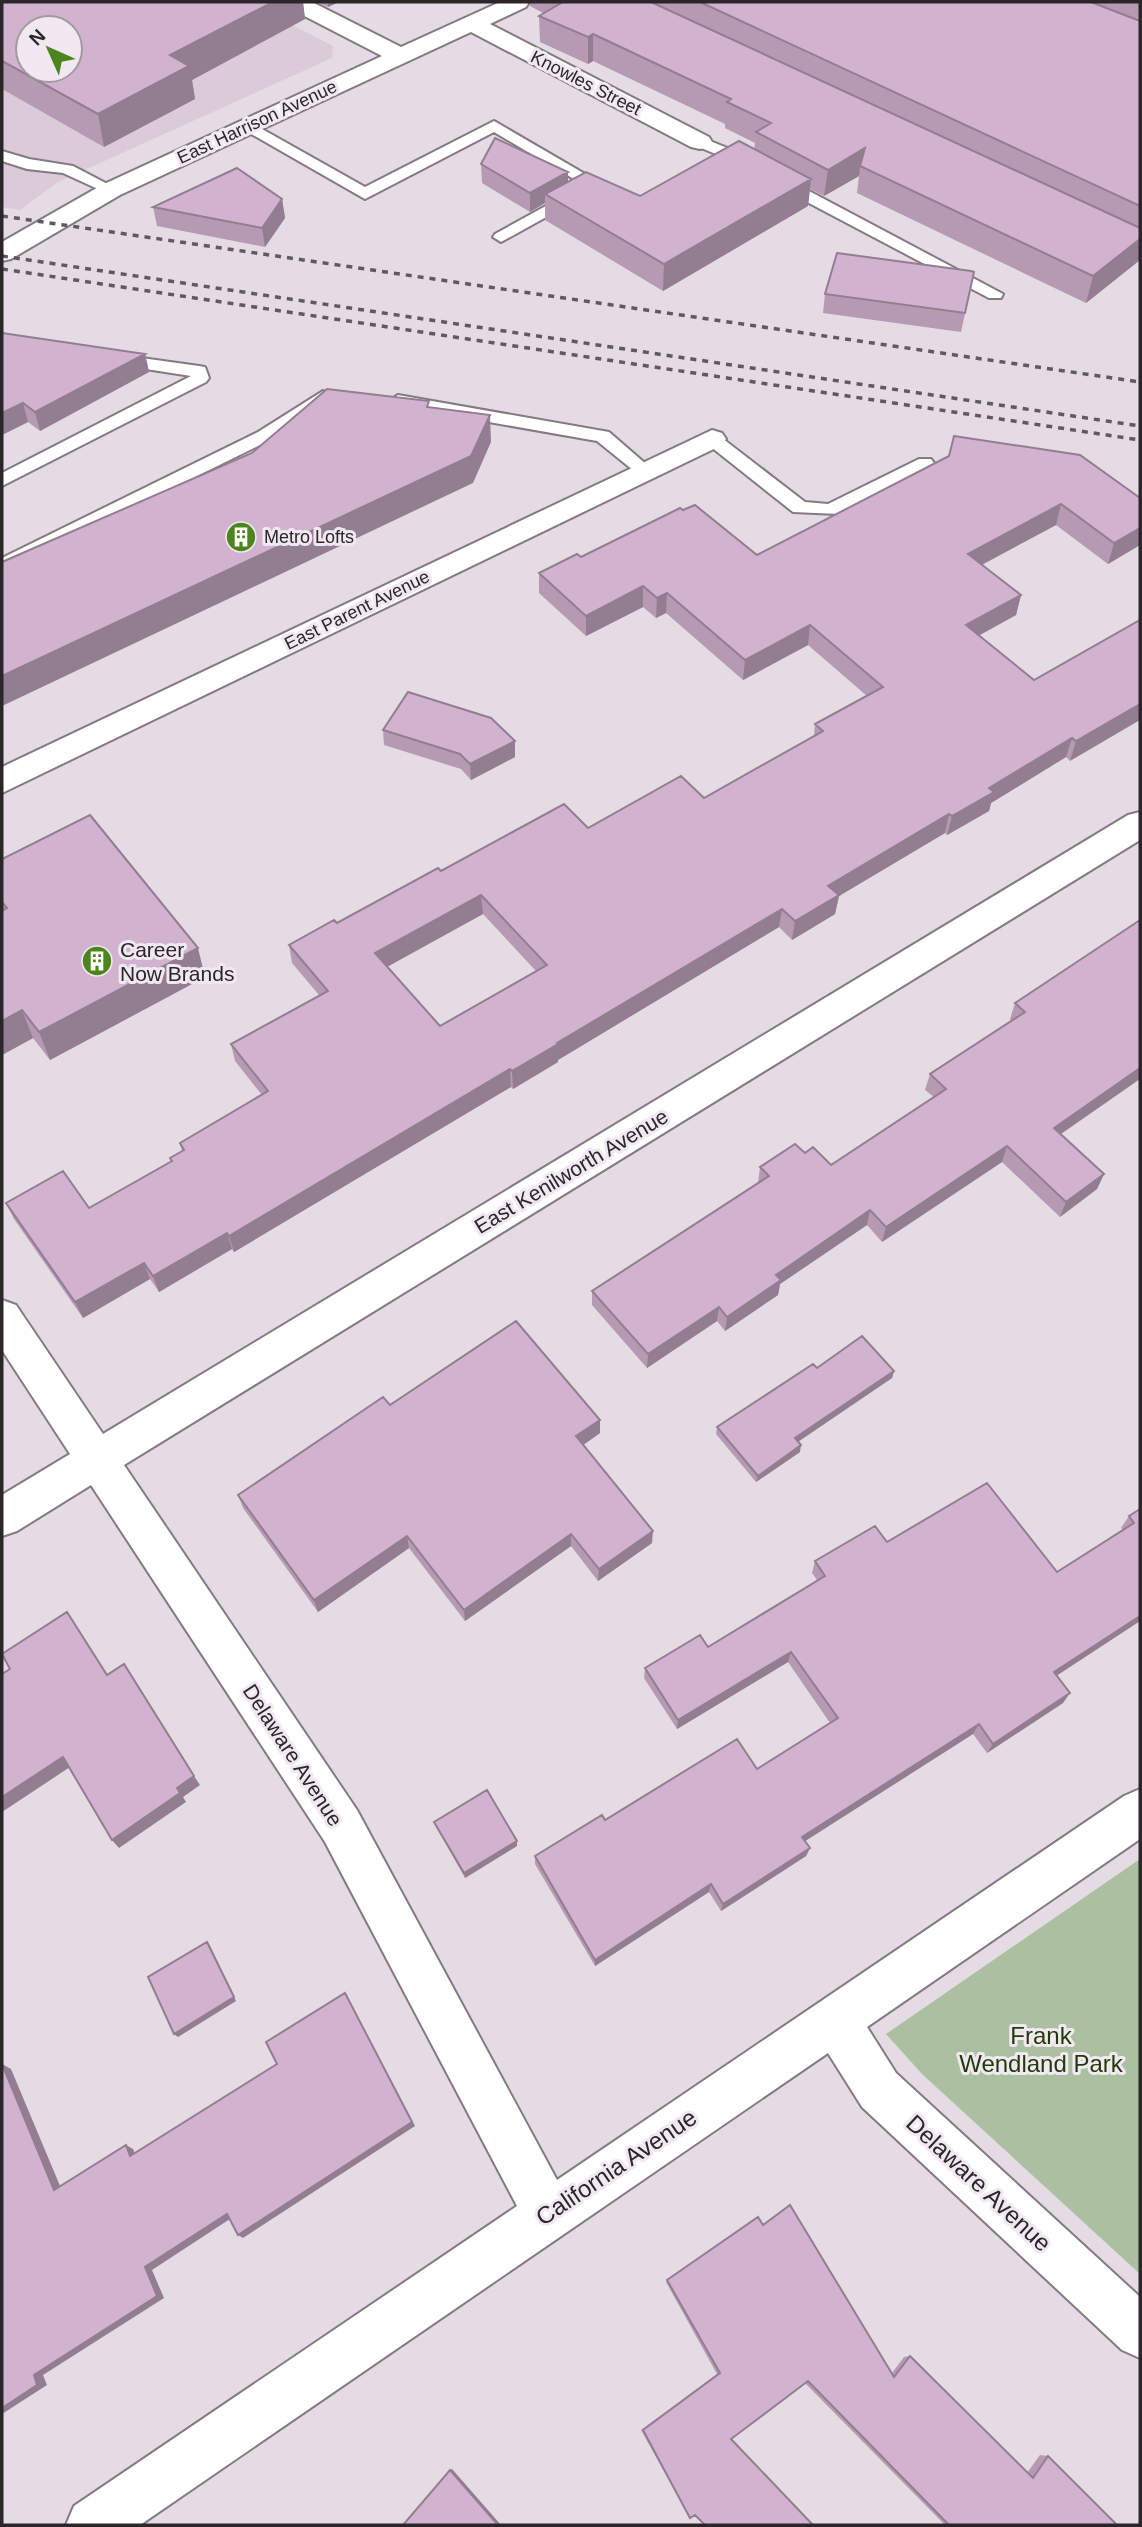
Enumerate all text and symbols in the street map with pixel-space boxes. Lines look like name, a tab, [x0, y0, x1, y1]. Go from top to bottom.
north arrow	[14, 14, 84, 84]
text: N	[25, 25, 50, 50]
street label: Knowles Street	[528, 47, 644, 119]
street label: East Harrison Avenue	[174, 76, 340, 168]
building icon: Metro Lofts	[224, 520, 258, 554]
place label: Metro Lofts	[264, 527, 354, 547]
street label: East Parent Avenue	[281, 566, 433, 654]
place label: Career Now Brands	[120, 938, 234, 985]
building icon: Career Now Brands	[80, 944, 114, 978]
street label: East Kenilworth Avenue	[470, 1104, 672, 1238]
street label: Delaware Avenue	[239, 1680, 347, 1830]
park label: Frank Wendland Park	[959, 2022, 1124, 2077]
street label: California Avenue	[531, 2103, 701, 2231]
street label: Delaware Avenue	[901, 2109, 1057, 2257]

